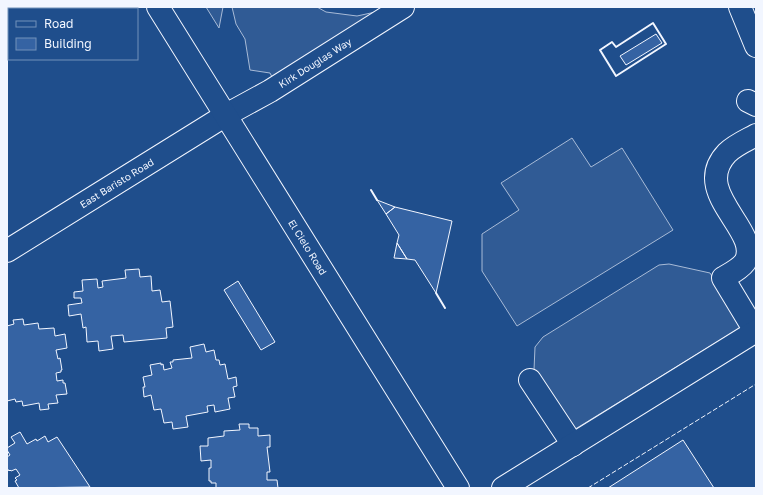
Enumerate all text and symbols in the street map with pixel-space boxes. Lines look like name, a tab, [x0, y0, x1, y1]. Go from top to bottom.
legend	[8, 8, 138, 60]
text: Road	[44, 16, 73, 31]
street label: Kirk Douglas Way	[276, 35, 354, 90]
text: Building	[44, 36, 92, 51]
street label: East Baristo Road	[77, 155, 156, 210]
street label: El Cielo Road	[286, 217, 330, 277]

